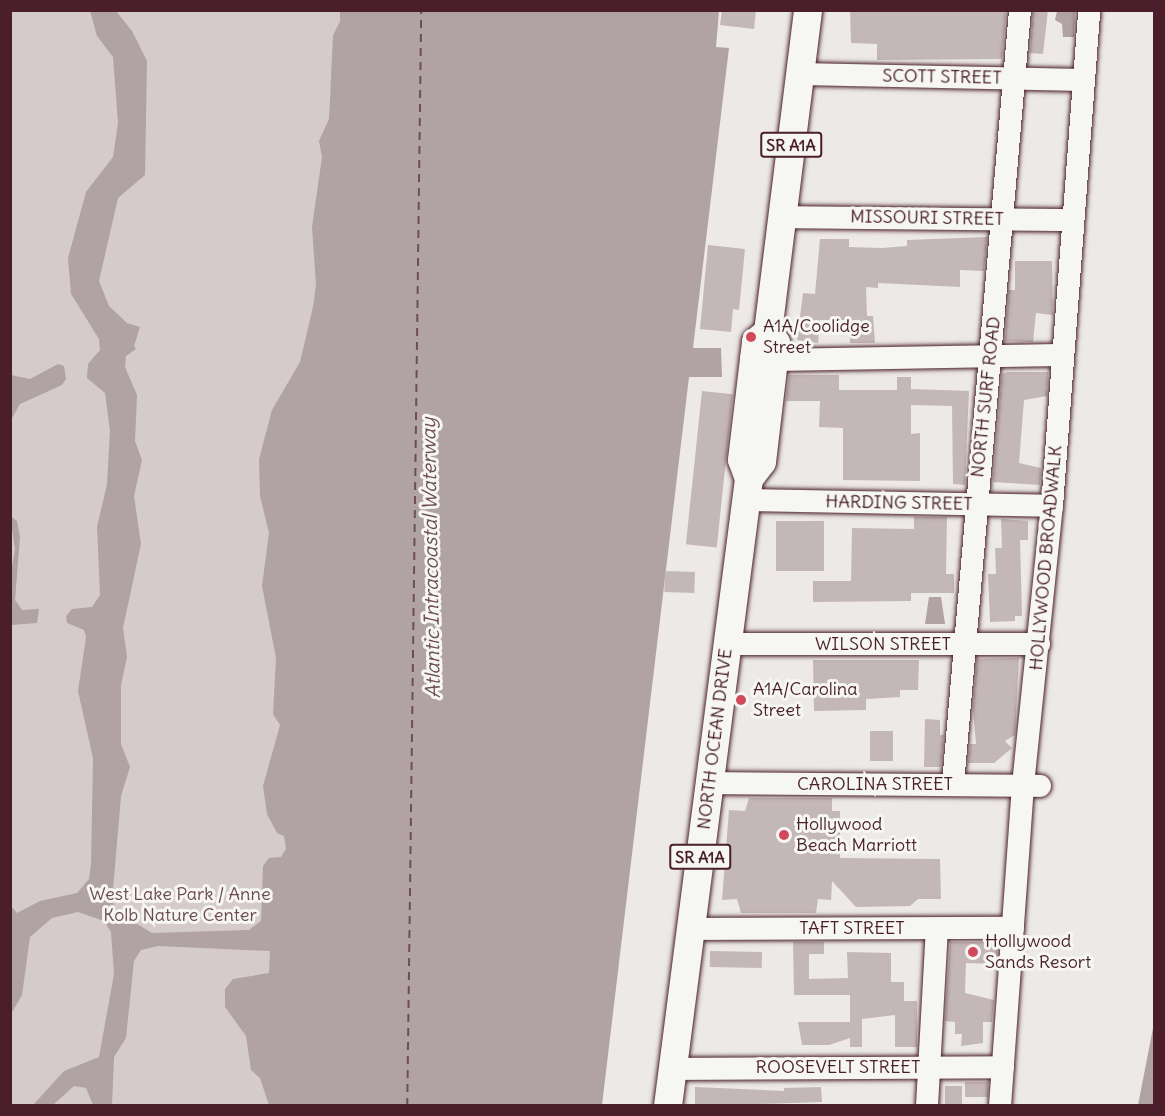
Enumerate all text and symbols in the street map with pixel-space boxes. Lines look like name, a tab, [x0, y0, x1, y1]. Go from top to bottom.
street label: SCOTT STREET	[882, 65, 1002, 89]
road number: SR A1A	[760, 132, 822, 158]
street label: MISSOURI STREET	[850, 206, 1004, 230]
street label: NORTH SURF ROAD	[967, 315, 1005, 479]
place label: A1A/Coolidge Street	[763, 316, 870, 358]
marker: A1A/Coolidge Street	[744, 330, 758, 344]
water label: Atlantic Intracoastal Waterway	[416, 417, 444, 699]
street label: HOLLYWOOD BROADWALK	[1025, 445, 1067, 671]
street label: HARDING STREET	[825, 491, 973, 515]
street label: WILSON STREET	[815, 633, 951, 655]
street label: NORTH OCEAN DRIVE	[693, 647, 737, 831]
place label: A1A/Carolina Street	[753, 679, 858, 722]
marker: A1A/Carolina Street	[734, 693, 748, 707]
street label: CAROLINA STREET	[797, 773, 953, 795]
place label: Hollywood Beach Marriott	[796, 814, 917, 856]
marker: Hollywood Beach Marriott	[777, 828, 791, 842]
road number: SR A1A	[668, 844, 732, 870]
park label: West Lake Park / Anne Kolb Nature Center	[89, 884, 271, 926]
street label: TAFT STREET	[799, 917, 905, 939]
place label: Hollywood Sands Resort	[985, 931, 1091, 974]
marker: Hollywood Sands Resort	[966, 945, 980, 959]
street label: ROOSEVELT STREET	[756, 1056, 920, 1078]

